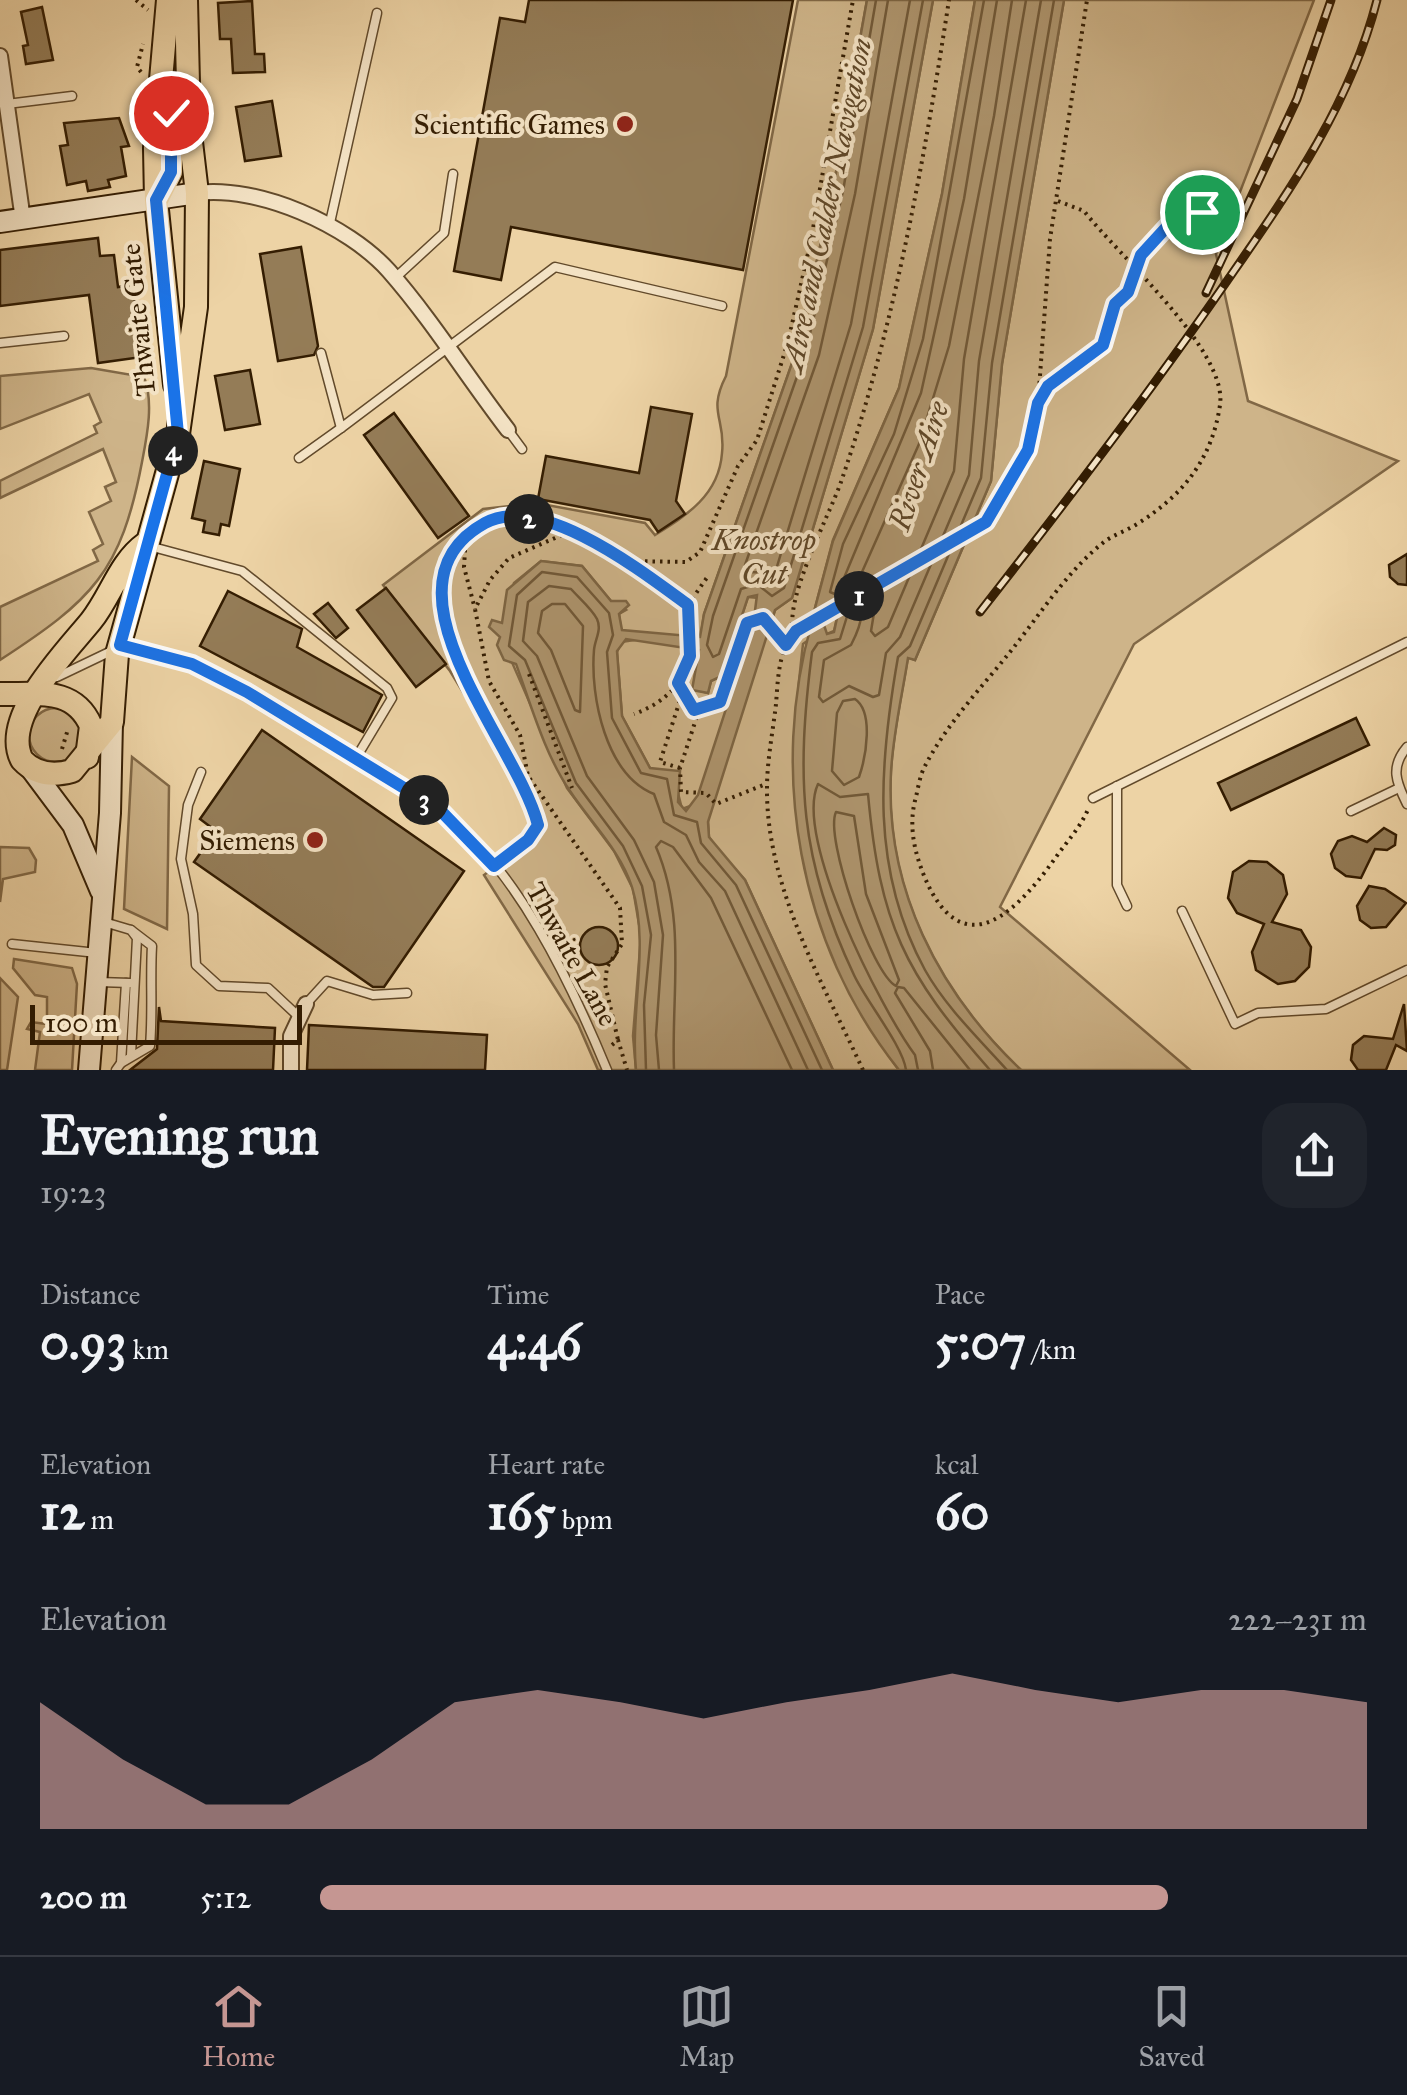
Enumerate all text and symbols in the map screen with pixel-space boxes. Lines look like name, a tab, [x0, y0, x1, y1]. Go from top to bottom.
water label: Aire and Calder Navigation	[773, 35, 880, 378]
pin	[129, 71, 214, 156]
icon: check	[144, 86, 199, 141]
place label: Scientific Games	[414, 107, 605, 142]
marker: Scientific Games	[614, 113, 636, 135]
pin	[1160, 170, 1245, 255]
icon: arrive	[1175, 185, 1230, 240]
street label: Thwaite Gate	[113, 242, 163, 398]
water label: River Aire	[881, 396, 957, 536]
pin: 4	[148, 426, 198, 476]
text: 4	[165, 433, 181, 468]
pin: 2	[504, 494, 554, 544]
text: 2	[522, 501, 536, 536]
water label: Knostrop Cut	[710, 522, 816, 592]
pin: 1	[834, 571, 884, 621]
text: 1	[853, 578, 865, 613]
pin: 3	[399, 775, 449, 825]
text: 3	[418, 782, 430, 817]
place label: Siemens	[199, 823, 295, 858]
marker: Siemens	[304, 829, 326, 851]
street label: Thwaite Lane	[518, 876, 626, 1032]
scale bar	[30, 1000, 302, 1044]
text: 100 m	[45, 1005, 118, 1040]
text: Evening run	[40, 1102, 319, 1169]
button: share	[1262, 1103, 1367, 1208]
text: 19:23	[40, 1173, 106, 1212]
text: Distance	[40, 1277, 140, 1312]
text: Time	[487, 1277, 549, 1312]
text: Pace	[935, 1277, 985, 1312]
text: 0.93	[40, 1312, 126, 1373]
text: 4:46	[487, 1312, 581, 1373]
text: 5:07	[935, 1312, 1026, 1373]
text: km	[126, 1332, 169, 1367]
text: /km	[1026, 1332, 1076, 1367]
text: Elevation	[40, 1447, 151, 1482]
text: Heart rate	[487, 1447, 605, 1482]
text: kcal	[935, 1447, 979, 1482]
text: 12	[40, 1482, 84, 1543]
text: 165	[487, 1482, 556, 1543]
text: 60	[935, 1482, 989, 1543]
text: m	[84, 1502, 114, 1537]
text: bpm	[556, 1502, 613, 1537]
text: Elevation	[40, 1600, 167, 1639]
text: 222–231 m	[1228, 1600, 1367, 1639]
text: 200 m	[40, 1878, 127, 1917]
text: 5:12	[200, 1878, 251, 1917]
tab: Home	[202, 1979, 275, 2074]
tab: Map	[679, 1979, 734, 2074]
tab: Saved	[1138, 1979, 1205, 2074]

